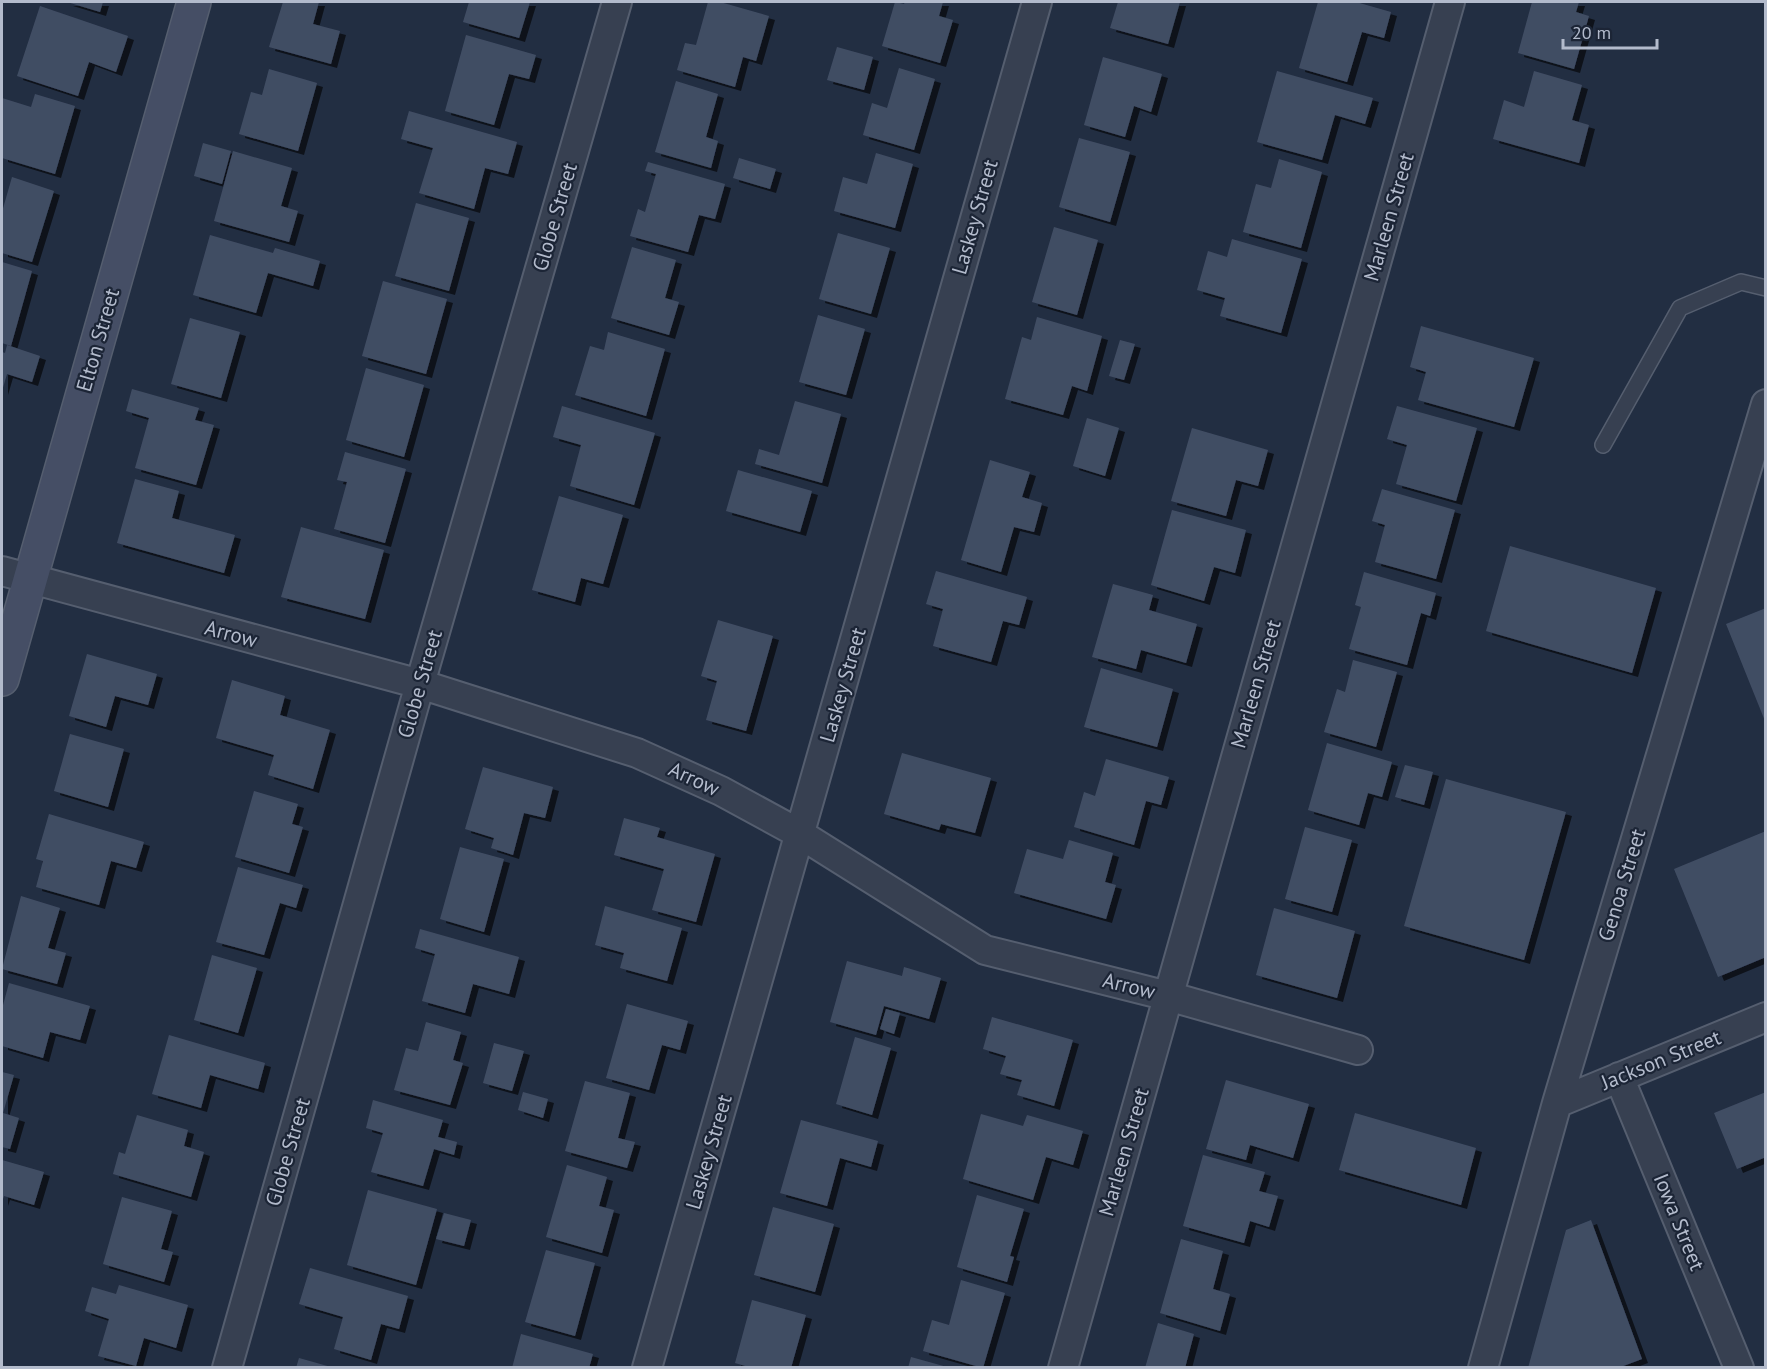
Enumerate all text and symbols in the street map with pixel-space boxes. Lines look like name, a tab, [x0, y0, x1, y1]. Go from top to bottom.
scale bar	[1563, 12, 1658, 50]
text: 20 m	[1572, 21, 1611, 44]
street label: Marleen Street	[1357, 150, 1420, 284]
street label: Laskey Street	[945, 156, 1004, 277]
street label: Globe Street	[526, 160, 583, 274]
street label: Elton Street	[70, 285, 125, 395]
street label: Arrow	[202, 614, 261, 654]
street label: Marleen Street	[1224, 617, 1287, 751]
street label: Laskey Street	[813, 624, 872, 745]
street label: Globe Street	[391, 627, 448, 741]
street label: Arrow	[664, 755, 724, 802]
street label: Genoa Street	[1592, 825, 1651, 944]
street label: Arrow	[1100, 966, 1159, 1005]
street label: Jackson Street	[1596, 1023, 1725, 1096]
street label: Marleen Street	[1092, 1085, 1155, 1219]
street label: Laskey Street	[679, 1091, 738, 1212]
street label: Globe Street	[259, 1095, 316, 1209]
street label: Iowa Street	[1648, 1169, 1711, 1274]

